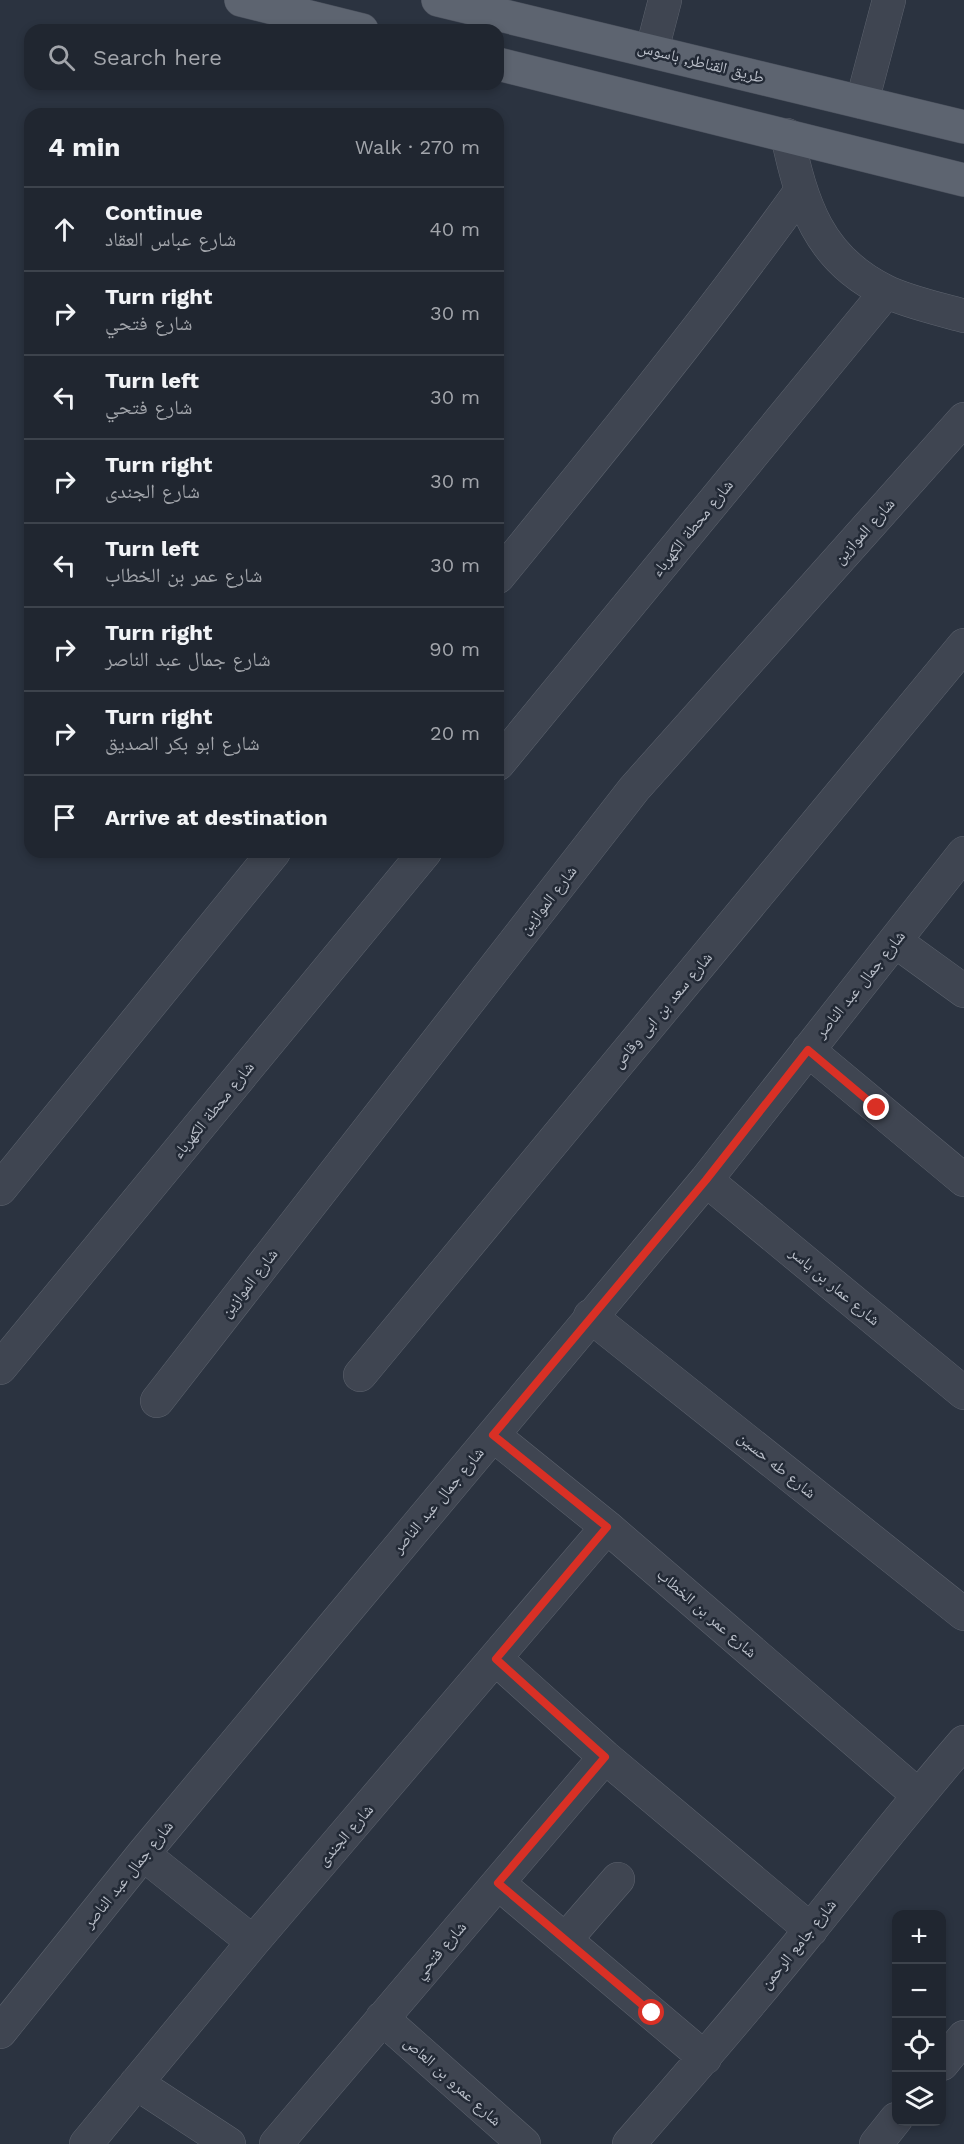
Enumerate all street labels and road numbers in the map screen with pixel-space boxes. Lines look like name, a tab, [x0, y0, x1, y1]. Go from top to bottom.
street label: طريق القناطر, باسوس	[636, 37, 766, 88]
street label: شارع محطة الكهرباء	[647, 476, 738, 581]
street label: شارع الموازين	[830, 494, 899, 569]
street label: شارع الموازين	[515, 862, 582, 939]
street label: شارع جمال عبد الناصر	[810, 927, 910, 1043]
street label: شارع سعد بن ابى وقاص	[608, 948, 717, 1073]
street label: شارع محطة الكهرباء	[168, 1058, 259, 1163]
street label: شارع عمار بن ياسر	[785, 1242, 884, 1330]
street label: شارع الموازين	[216, 1245, 283, 1322]
street label: شارع طه حسين	[733, 1428, 820, 1503]
street label: شارع جمال عبد الناصر	[388, 1443, 489, 1558]
street label: شارع عمر بن الخطاب	[653, 1564, 761, 1662]
street label: شارع الجندى	[313, 1800, 378, 1871]
street label: شارع جمال عبد الناصر	[78, 1817, 178, 1933]
street label: شارع جامع الرحمن	[756, 1895, 841, 1993]
street label: شارع فتحي	[410, 1917, 472, 1985]
street label: شارع عمرو بن العاص	[400, 2032, 506, 2130]

